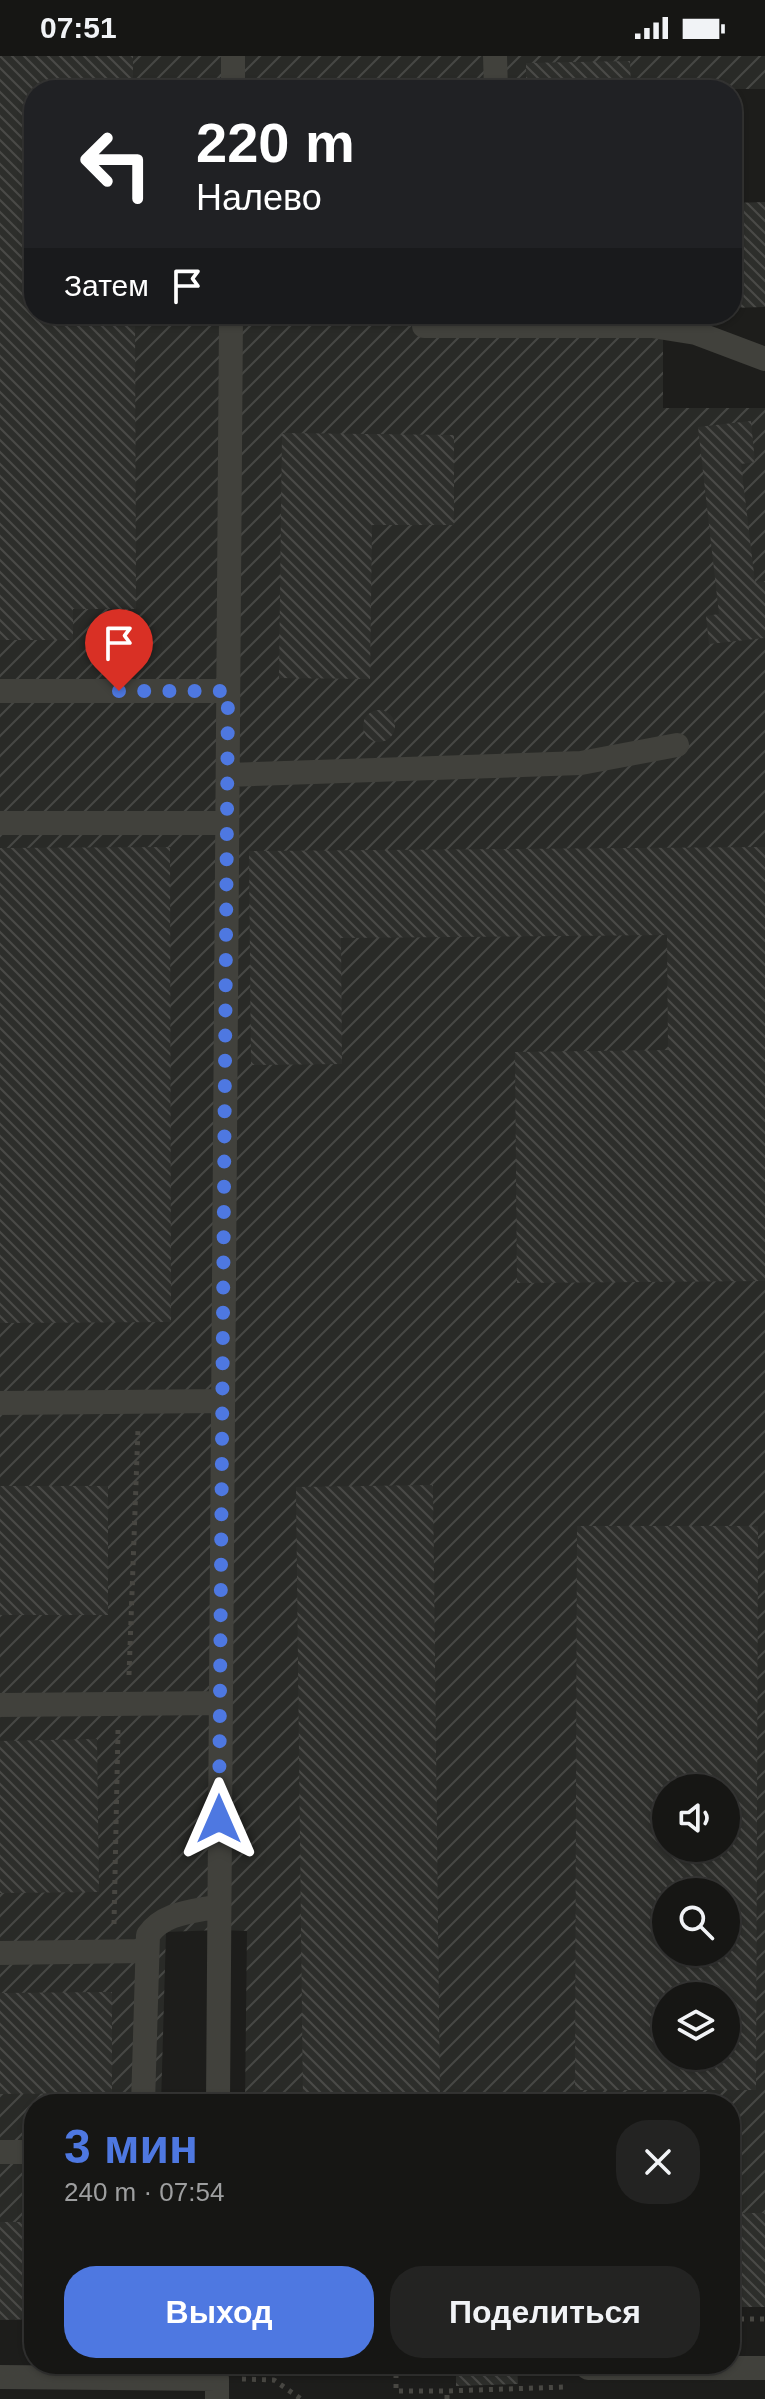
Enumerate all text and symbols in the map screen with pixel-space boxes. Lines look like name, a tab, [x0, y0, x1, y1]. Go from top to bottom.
text: 07:51	[40, 11, 117, 44]
text: 220 m	[196, 111, 355, 174]
icon: left	[64, 112, 168, 216]
text: Налево	[196, 177, 322, 218]
icon: arrive	[165, 264, 209, 308]
text: Затем	[64, 269, 149, 302]
pin	[85, 609, 153, 691]
icon: arrive	[97, 621, 141, 665]
map controls	[652, 1774, 740, 2070]
button: sound	[652, 1774, 740, 1862]
position arrow	[177, 1777, 261, 1861]
button: search	[652, 1878, 740, 1966]
button: layers	[652, 1982, 740, 2070]
text: 3 мин	[64, 2120, 198, 2173]
button: close	[616, 2120, 700, 2204]
text: 240 m · 07:54	[64, 2177, 224, 2207]
button: Выход	[64, 2266, 374, 2358]
button: Поделиться	[390, 2266, 700, 2358]

